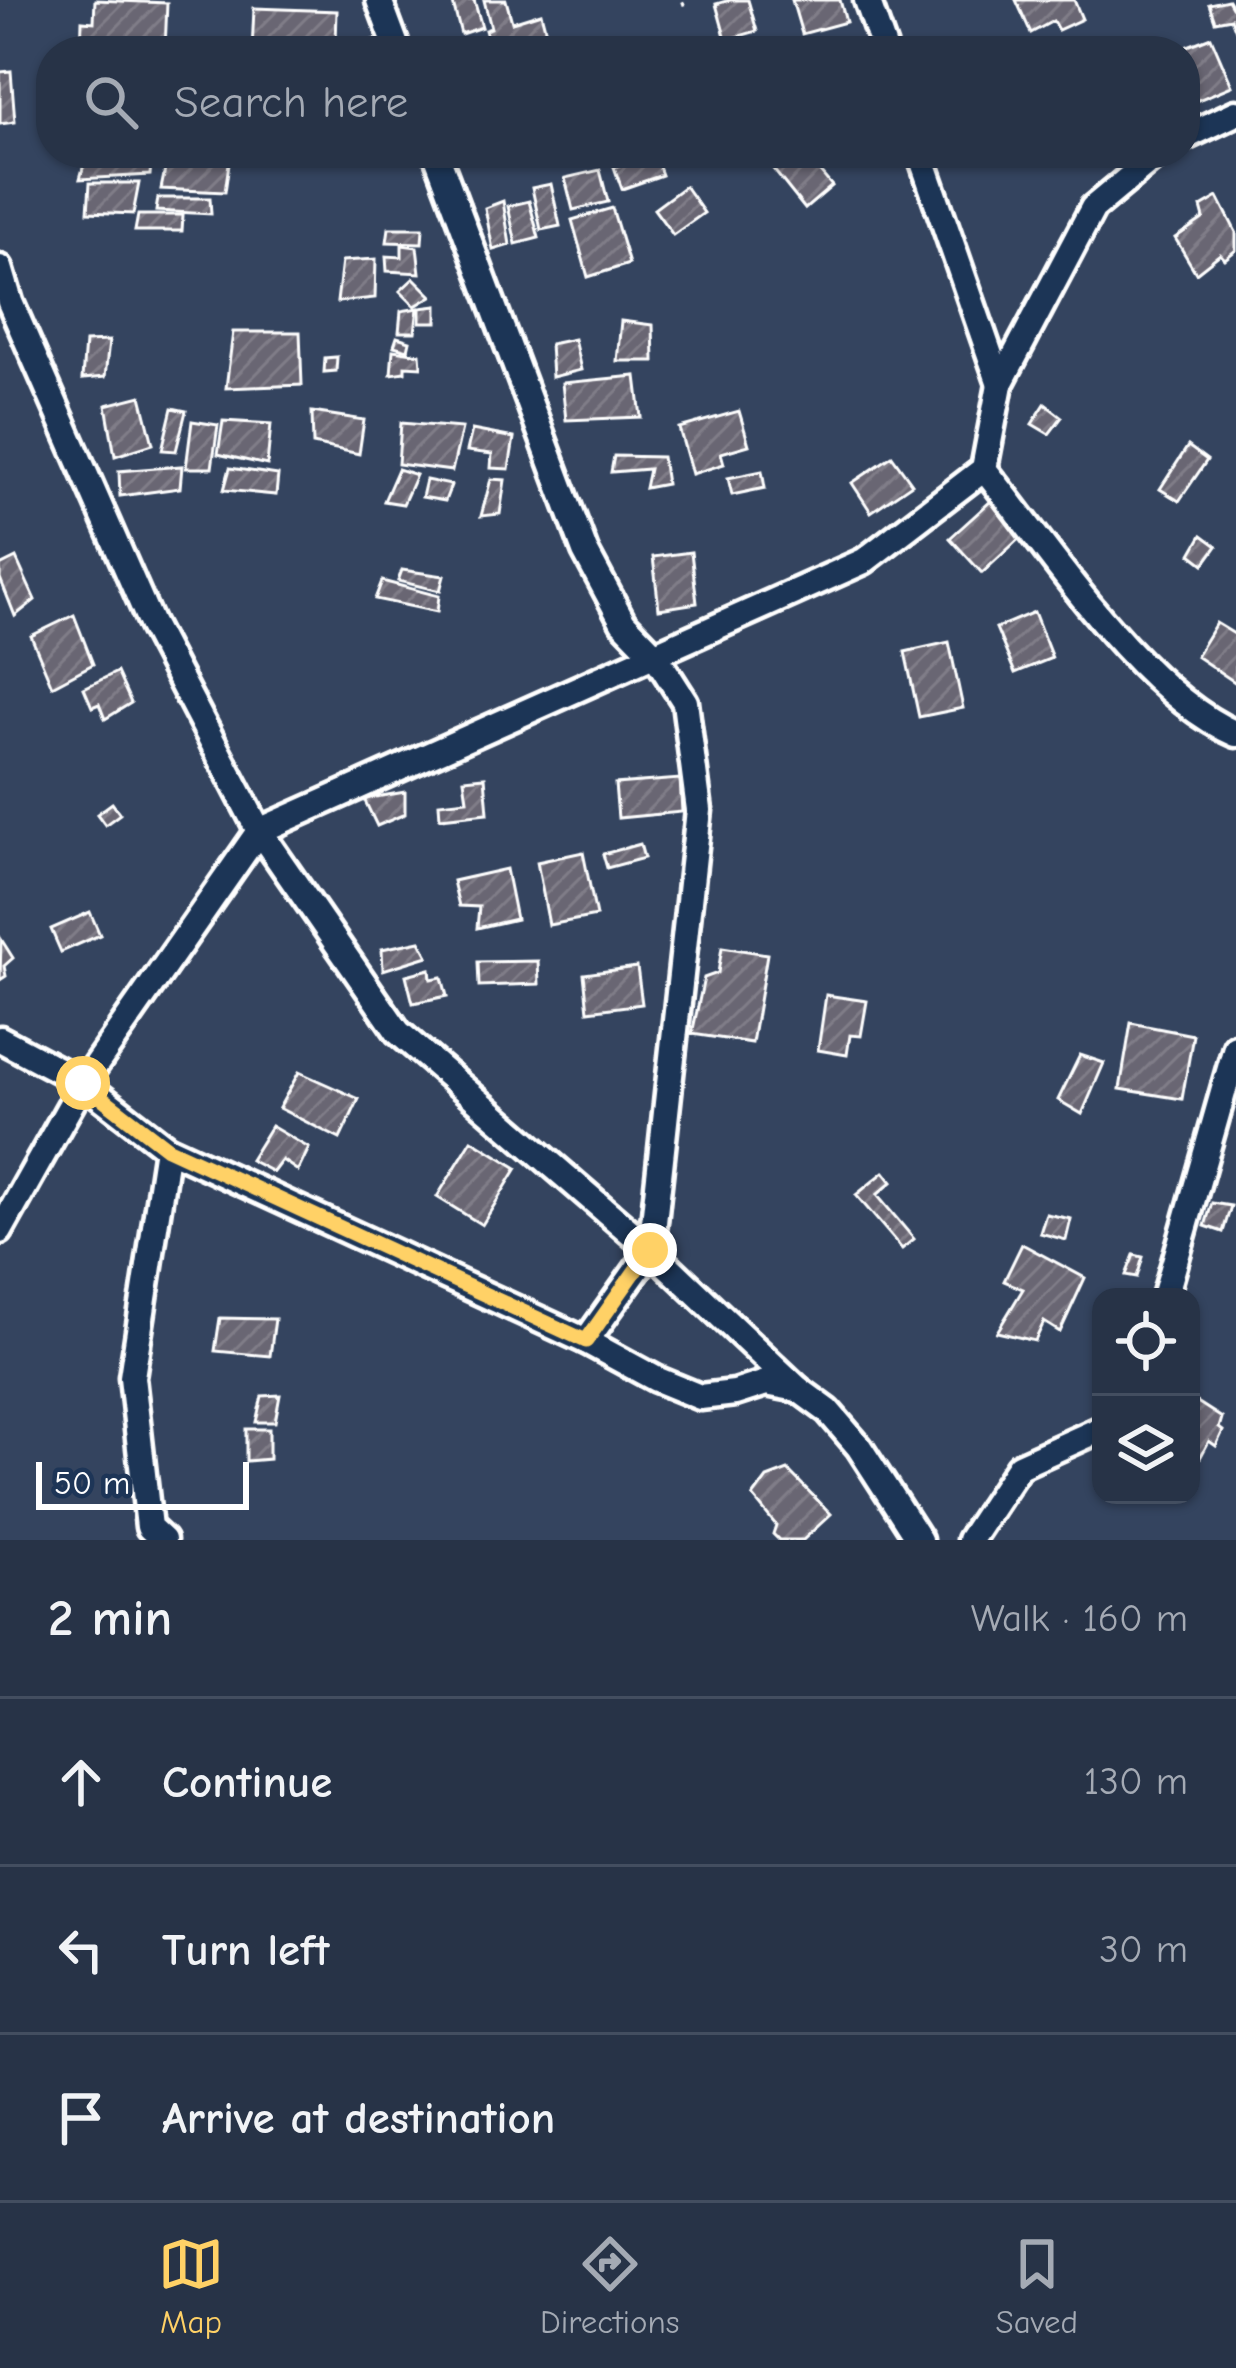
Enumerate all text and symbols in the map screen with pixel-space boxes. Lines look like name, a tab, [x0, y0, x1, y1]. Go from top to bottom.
search box	[36, 36, 1200, 168]
icon: search	[78, 69, 144, 135]
text: Search here	[174, 76, 408, 128]
route start	[56, 1056, 110, 1110]
route end	[623, 1223, 677, 1277]
map controls	[1092, 1288, 1200, 1504]
button: locate	[1092, 1288, 1200, 1396]
button: layers	[1092, 1396, 1200, 1504]
scale bar	[36, 1456, 249, 1509]
text: 50 m	[54, 1464, 130, 1502]
text: 2 min	[48, 1589, 172, 1648]
text: Walk · 160 m	[971, 1596, 1188, 1641]
icon: ahead	[48, 1749, 114, 1815]
text: Continue	[162, 1756, 332, 1808]
text: 130 m	[1084, 1759, 1188, 1804]
icon: left	[48, 1917, 114, 1983]
text: Turn left	[162, 1924, 329, 1976]
text: 30 m	[1099, 1927, 1188, 1972]
icon: arrive	[48, 2085, 114, 2151]
text: Arrive at destination	[162, 2092, 555, 2144]
tab: Map	[158, 2231, 224, 2341]
tab: Directions	[540, 2231, 680, 2341]
tab: Saved	[996, 2231, 1078, 2341]

